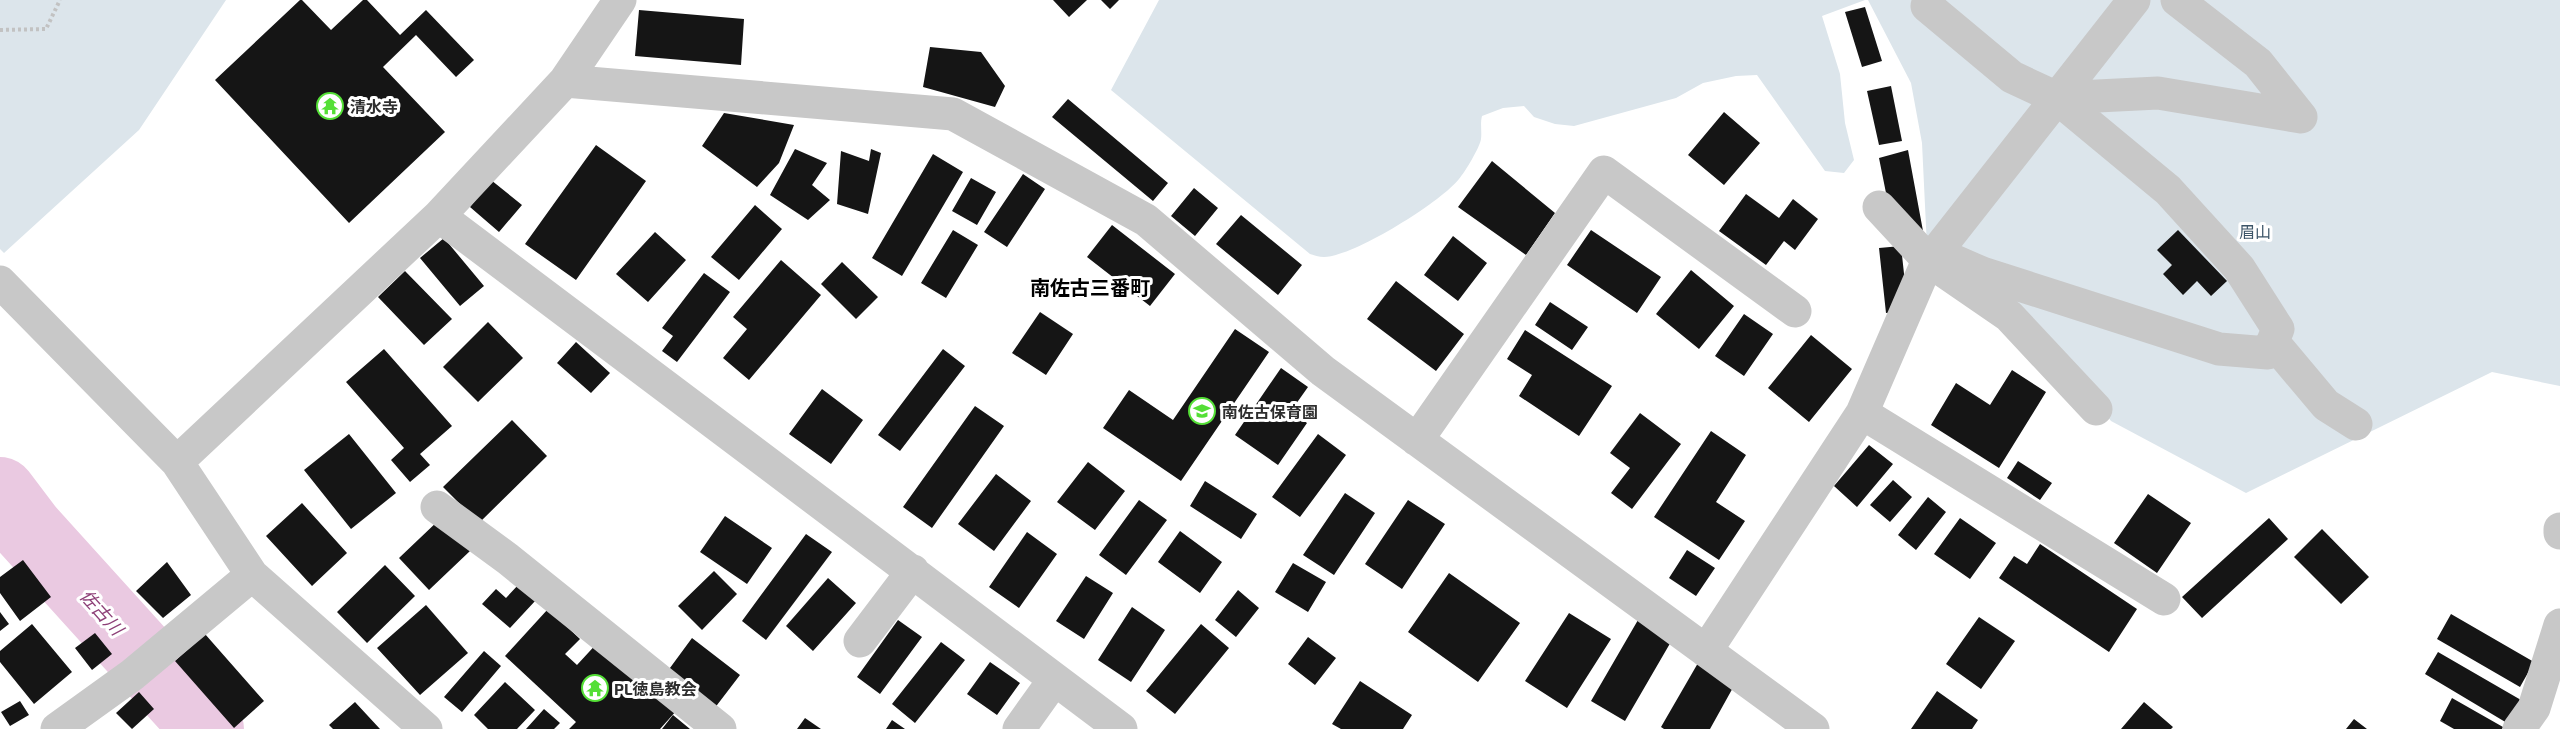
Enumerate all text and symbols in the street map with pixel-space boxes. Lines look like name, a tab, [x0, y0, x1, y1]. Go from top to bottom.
temple icon: 清水寺	[315, 91, 345, 121]
place label: 清水寺	[350, 97, 398, 116]
park label: 眉山	[2239, 222, 2271, 241]
district label: 南佐古三番町	[1030, 275, 1150, 299]
school or university icon: 南佐古保育園	[1187, 396, 1217, 426]
place label: 南佐古保育園	[1222, 402, 1318, 421]
water label: 佐古川	[76, 585, 130, 641]
temple icon: PL徳島教会	[580, 673, 610, 703]
place label: PL徳島教会	[614, 679, 696, 698]

